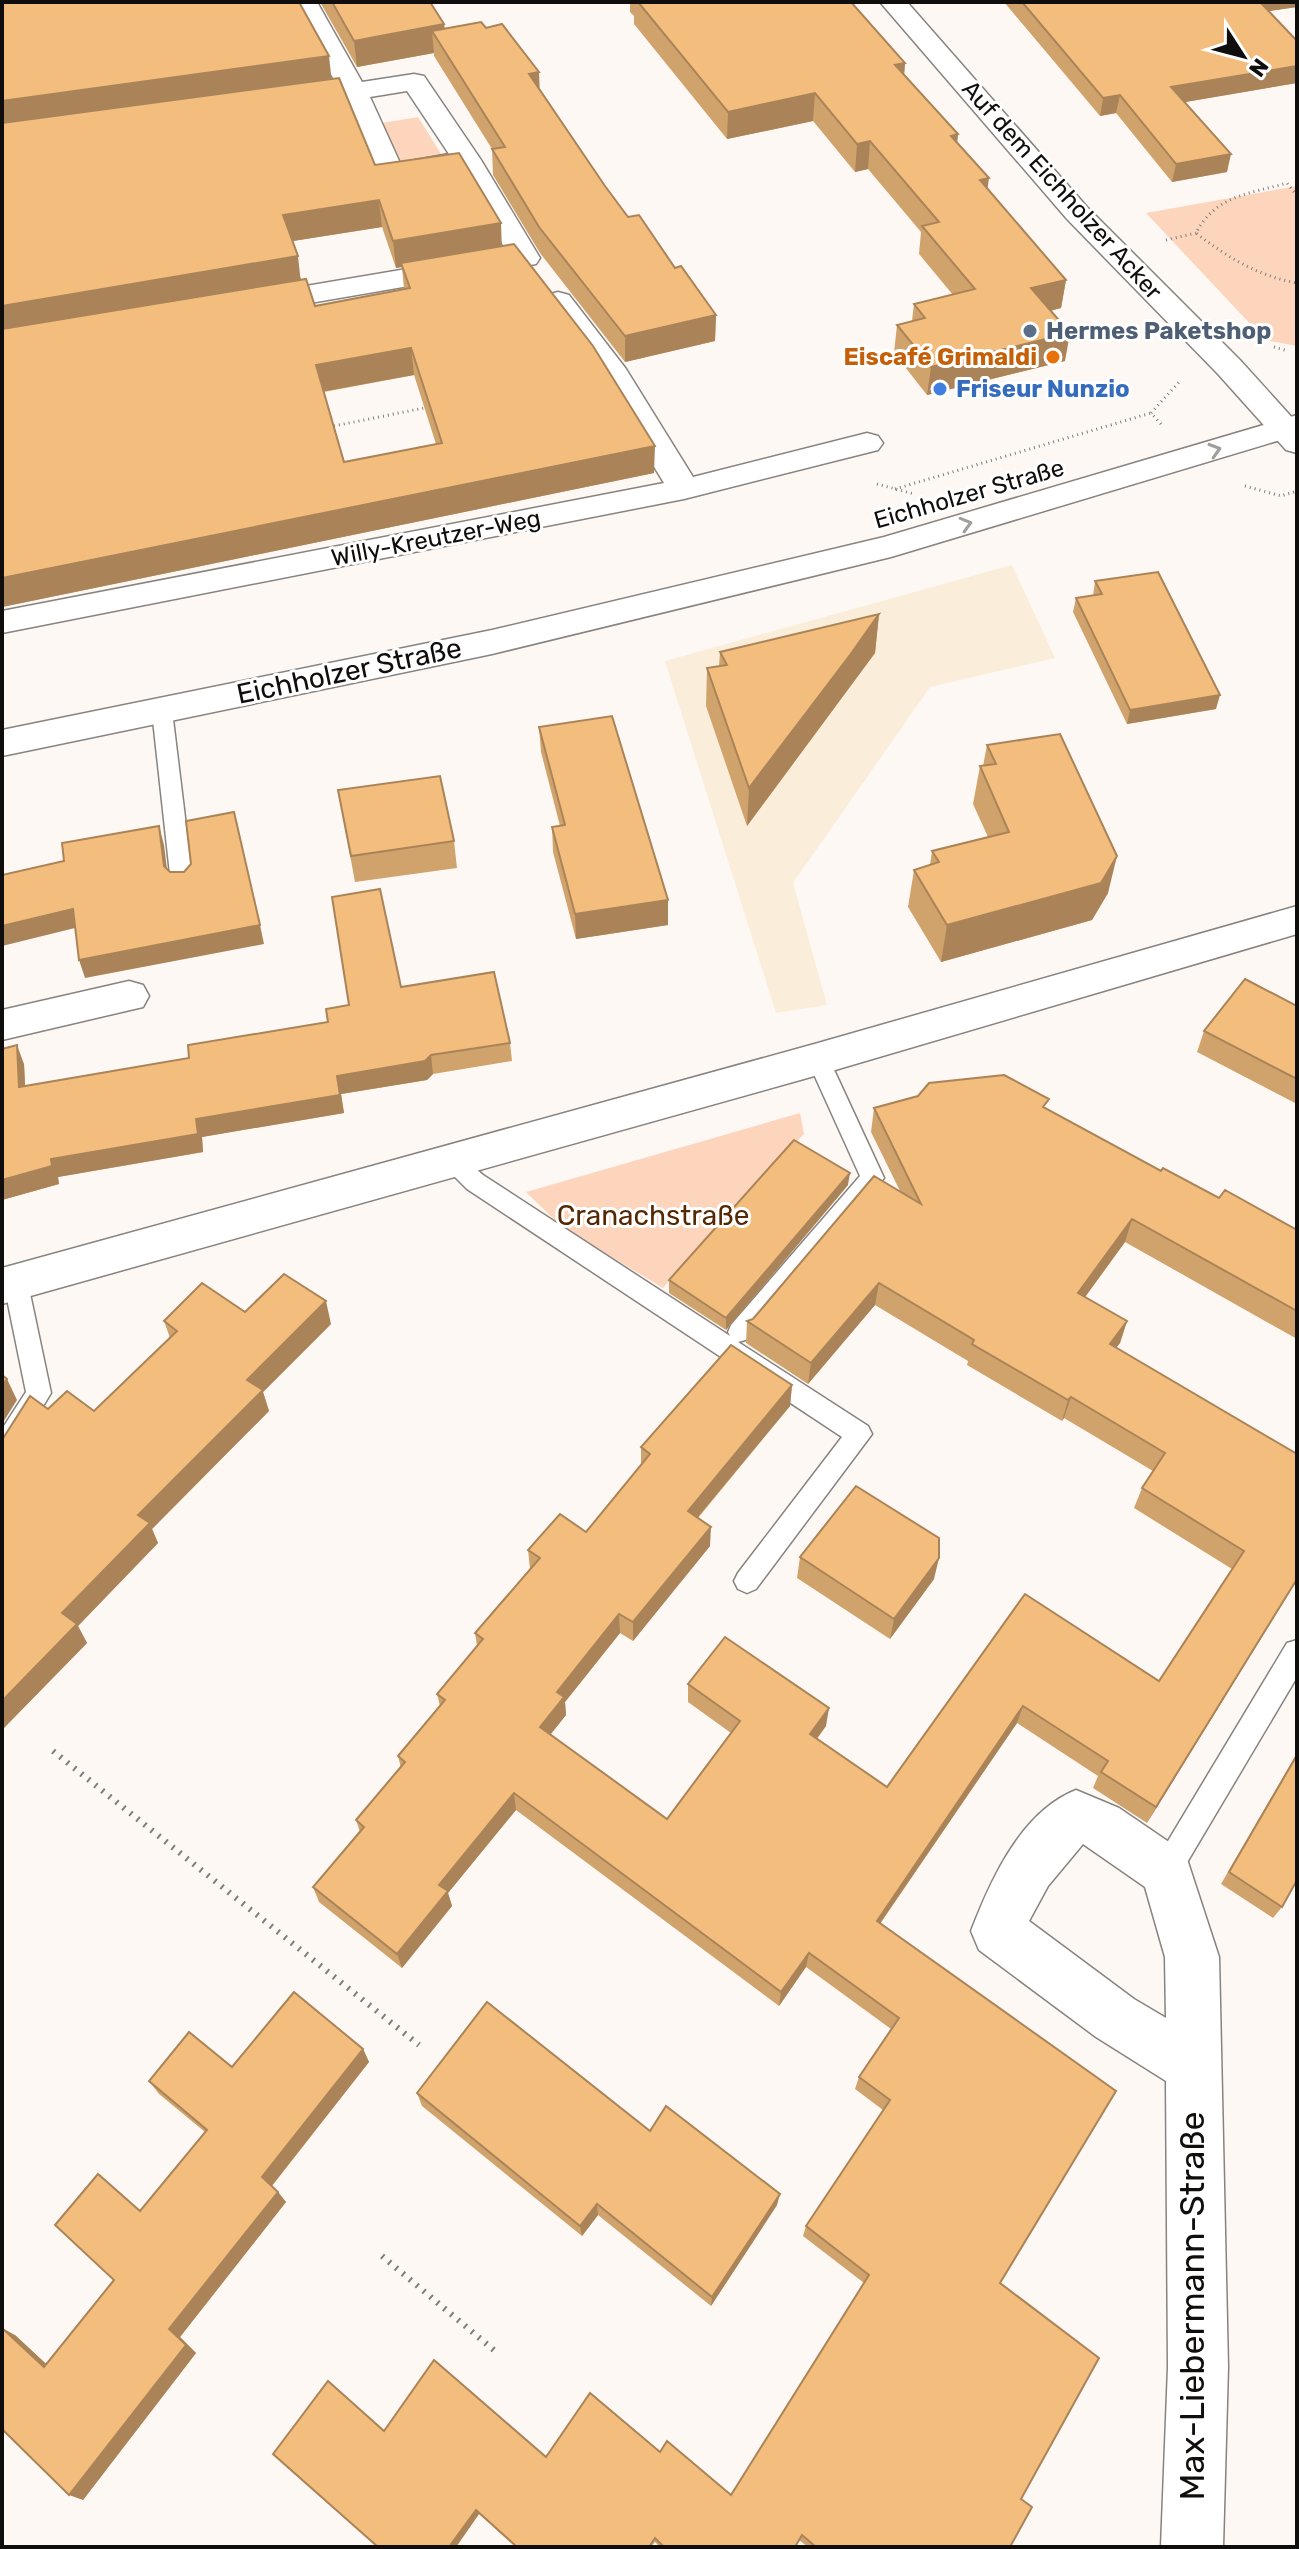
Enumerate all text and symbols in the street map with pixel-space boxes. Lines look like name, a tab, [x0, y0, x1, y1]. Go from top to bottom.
north arrow	[1203, 16, 1283, 96]
text: N	[1243, 53, 1274, 82]
street label: Auf dem Eichholzer Acker	[956, 75, 1168, 305]
place label: Hermes Paketshop	[1046, 317, 1271, 345]
marker: Hermes Paketshop	[1021, 322, 1039, 340]
place label: Eiscafé Grimaldi	[843, 343, 1037, 371]
marker: Eiscafé Grimaldi	[1044, 348, 1062, 366]
place label: Friseur Nunzio	[956, 375, 1130, 403]
marker: Friseur Nunzio	[931, 380, 949, 398]
one-way arrow	[1208, 443, 1221, 459]
street label: Eichholzer Straße	[871, 453, 1067, 535]
street label: Willy-Kreutzer-Weg	[329, 504, 543, 572]
one-way arrow	[958, 517, 972, 534]
street label: Eichholzer Straße	[233, 631, 465, 711]
park label: Cranachstraße	[557, 1199, 749, 1232]
street label: Max-Liebermann-Straße	[1172, 2112, 1213, 2500]

